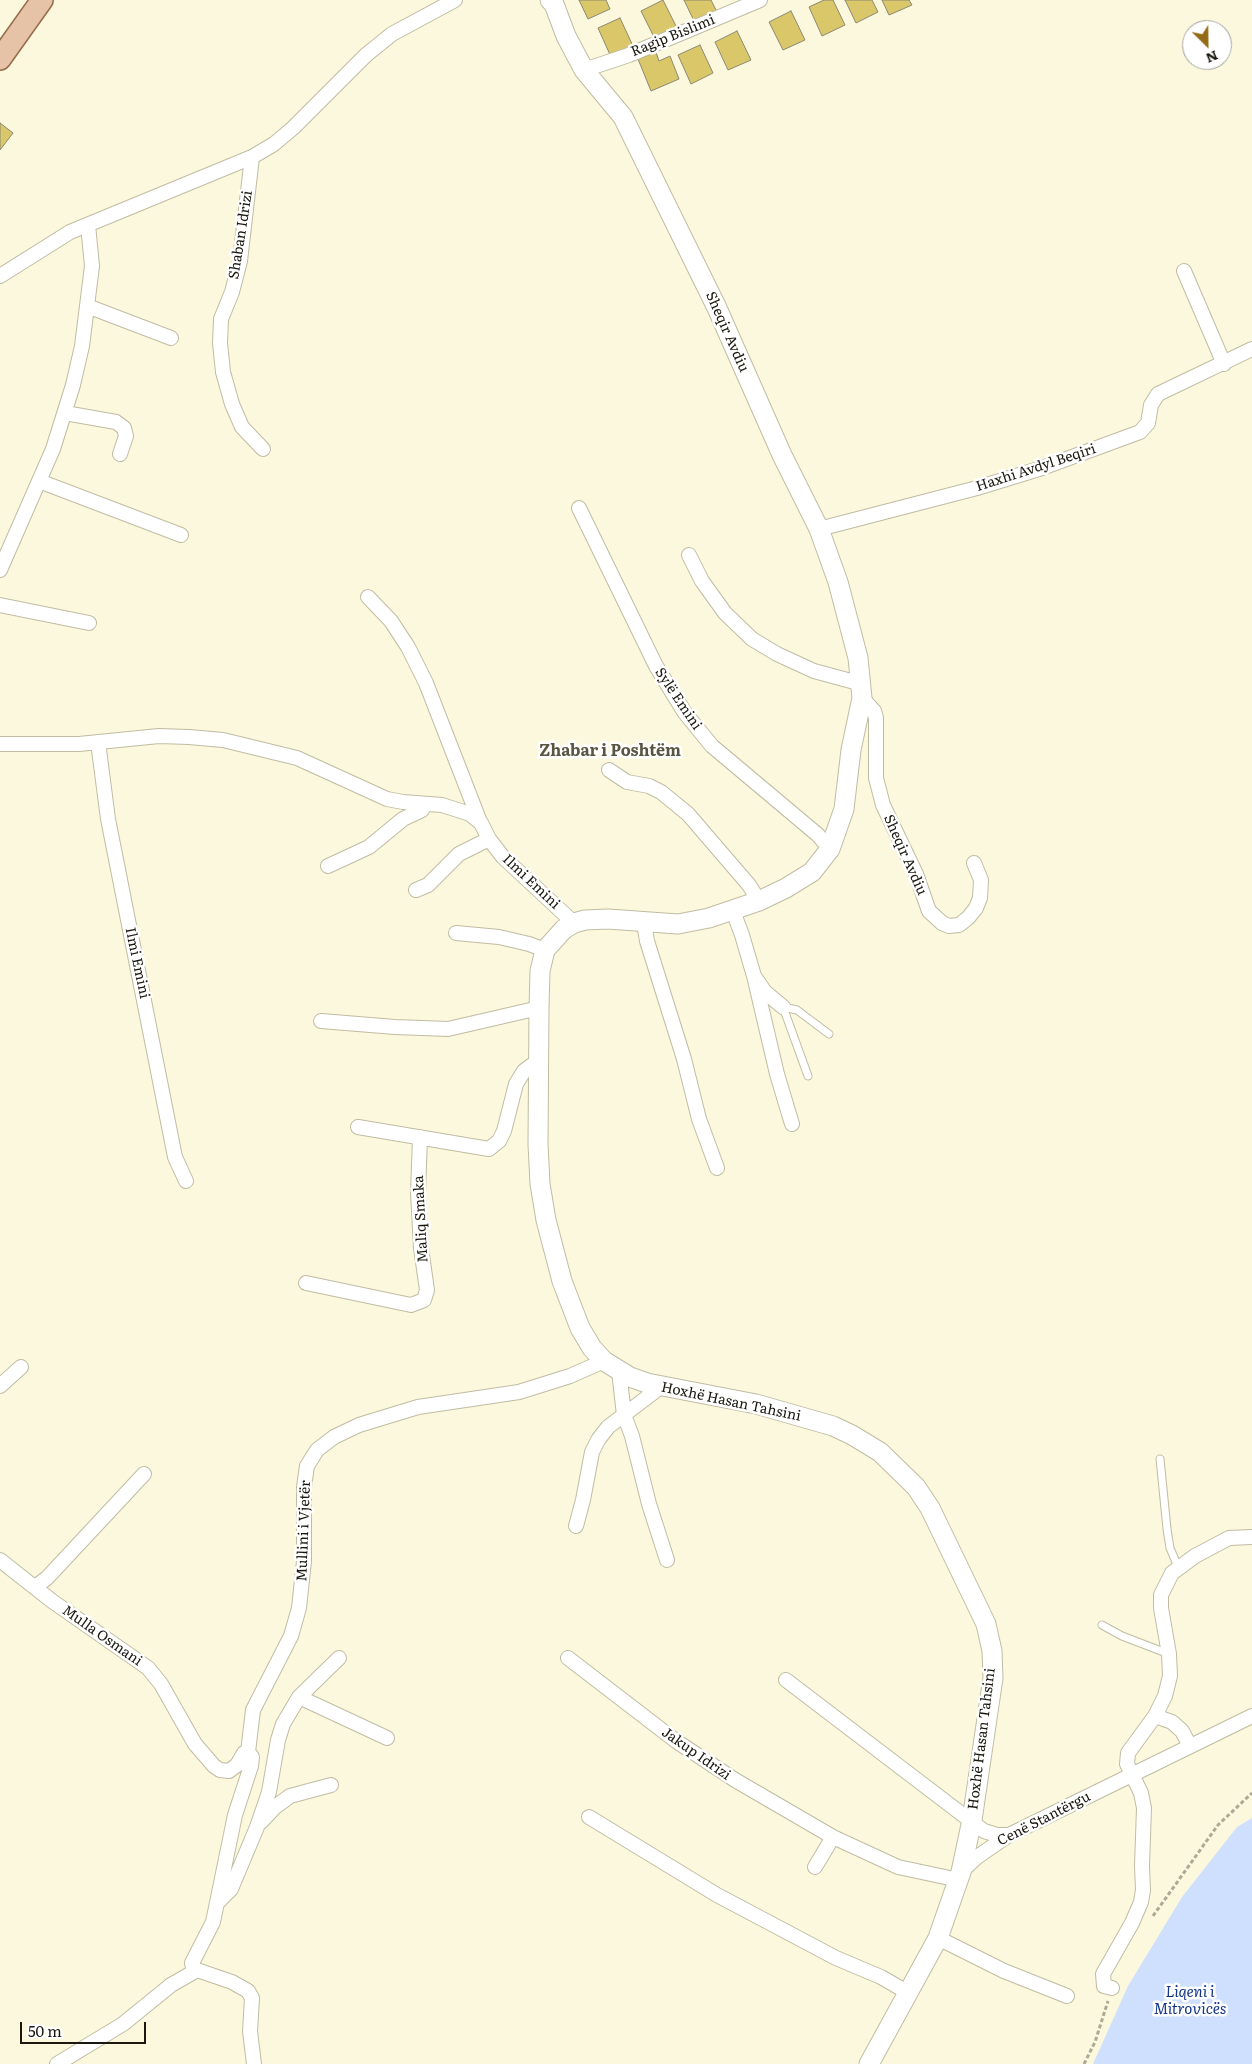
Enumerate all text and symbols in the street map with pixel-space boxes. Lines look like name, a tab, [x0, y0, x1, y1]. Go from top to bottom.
street label: Ragip Bislimi	[628, 12, 718, 60]
north arrow	[1182, 20, 1232, 70]
text: N	[1203, 46, 1222, 69]
street label: Shaban Idrizi	[226, 189, 256, 281]
street label: Sheqir Avdiu	[702, 289, 752, 375]
street label: Haxhi Avdyl Beqiri	[974, 441, 1098, 495]
street label: Sylë Emini	[651, 665, 705, 733]
district label: Zhabar i Poshtëm	[539, 741, 681, 761]
street label: Sheqir Avdiu	[880, 812, 930, 898]
street label: Ilmi Emini	[499, 851, 563, 913]
street label: Ilmi Emini	[121, 926, 153, 1000]
street label: Maliq Smaka	[410, 1175, 432, 1263]
street label: Hoxhë Hasan Tahsini	[660, 1379, 802, 1425]
street label: Mullini i Vjetër	[294, 1480, 314, 1582]
street label: Mulla Osmani	[59, 1602, 145, 1670]
street label: Hoxhë Hasan Tahsini	[965, 1667, 999, 1811]
street label: Jakup Idrizi	[658, 1724, 734, 1784]
street label: Cenë Stantërgu	[995, 1788, 1093, 1850]
water label: Liqeni i Mitrovicës	[1154, 1984, 1226, 2019]
scale bar	[22, 2012, 149, 2044]
text: 50 m	[28, 2019, 62, 2042]

